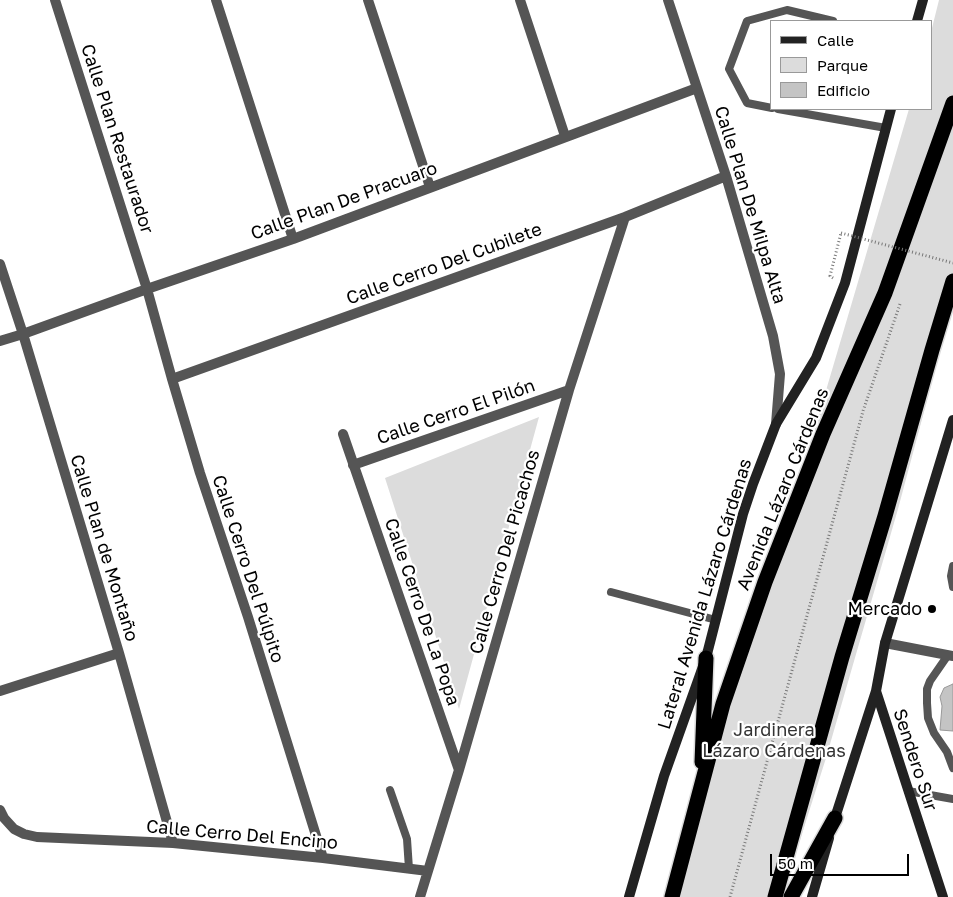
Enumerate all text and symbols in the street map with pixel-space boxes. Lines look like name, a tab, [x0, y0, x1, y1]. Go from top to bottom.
legend	[770, 20, 933, 110]
text: Calle	[817, 31, 854, 49]
street label: Calle Plan Restaurador	[76, 41, 158, 237]
text: Parque	[817, 56, 868, 74]
text: Edificio	[817, 81, 870, 99]
street label: Calle Plan De Milpa Alta	[710, 103, 790, 307]
street label: Calle Plan De Pracuaro	[248, 157, 440, 245]
street label: Calle Cerro Del Cubilete	[343, 219, 545, 309]
street label: Calle Cerro El Pilón	[374, 375, 538, 449]
street label: Avenida Lázaro Cárdenas	[732, 385, 834, 593]
street label: Calle Cerro Del Picachos	[465, 447, 545, 657]
street label: Calle Plan de Montaño	[65, 452, 143, 644]
street label: Lateral Avenida Lázaro Cárdenas	[653, 456, 757, 732]
street label: Calle Cerro Del Púlpito	[207, 472, 289, 666]
street label: Calle Cerro De La Popa	[380, 515, 464, 709]
place label: Mercado	[847, 598, 922, 620]
marker: Mercado	[926, 603, 938, 615]
street label: Sendero Sur	[888, 706, 942, 814]
park label: Jardinera Lázaro Cárdenas	[702, 719, 846, 762]
street label: Calle Cerro Del Encino	[145, 816, 339, 854]
scale bar	[773, 844, 912, 876]
text: 50 m	[778, 854, 813, 872]

